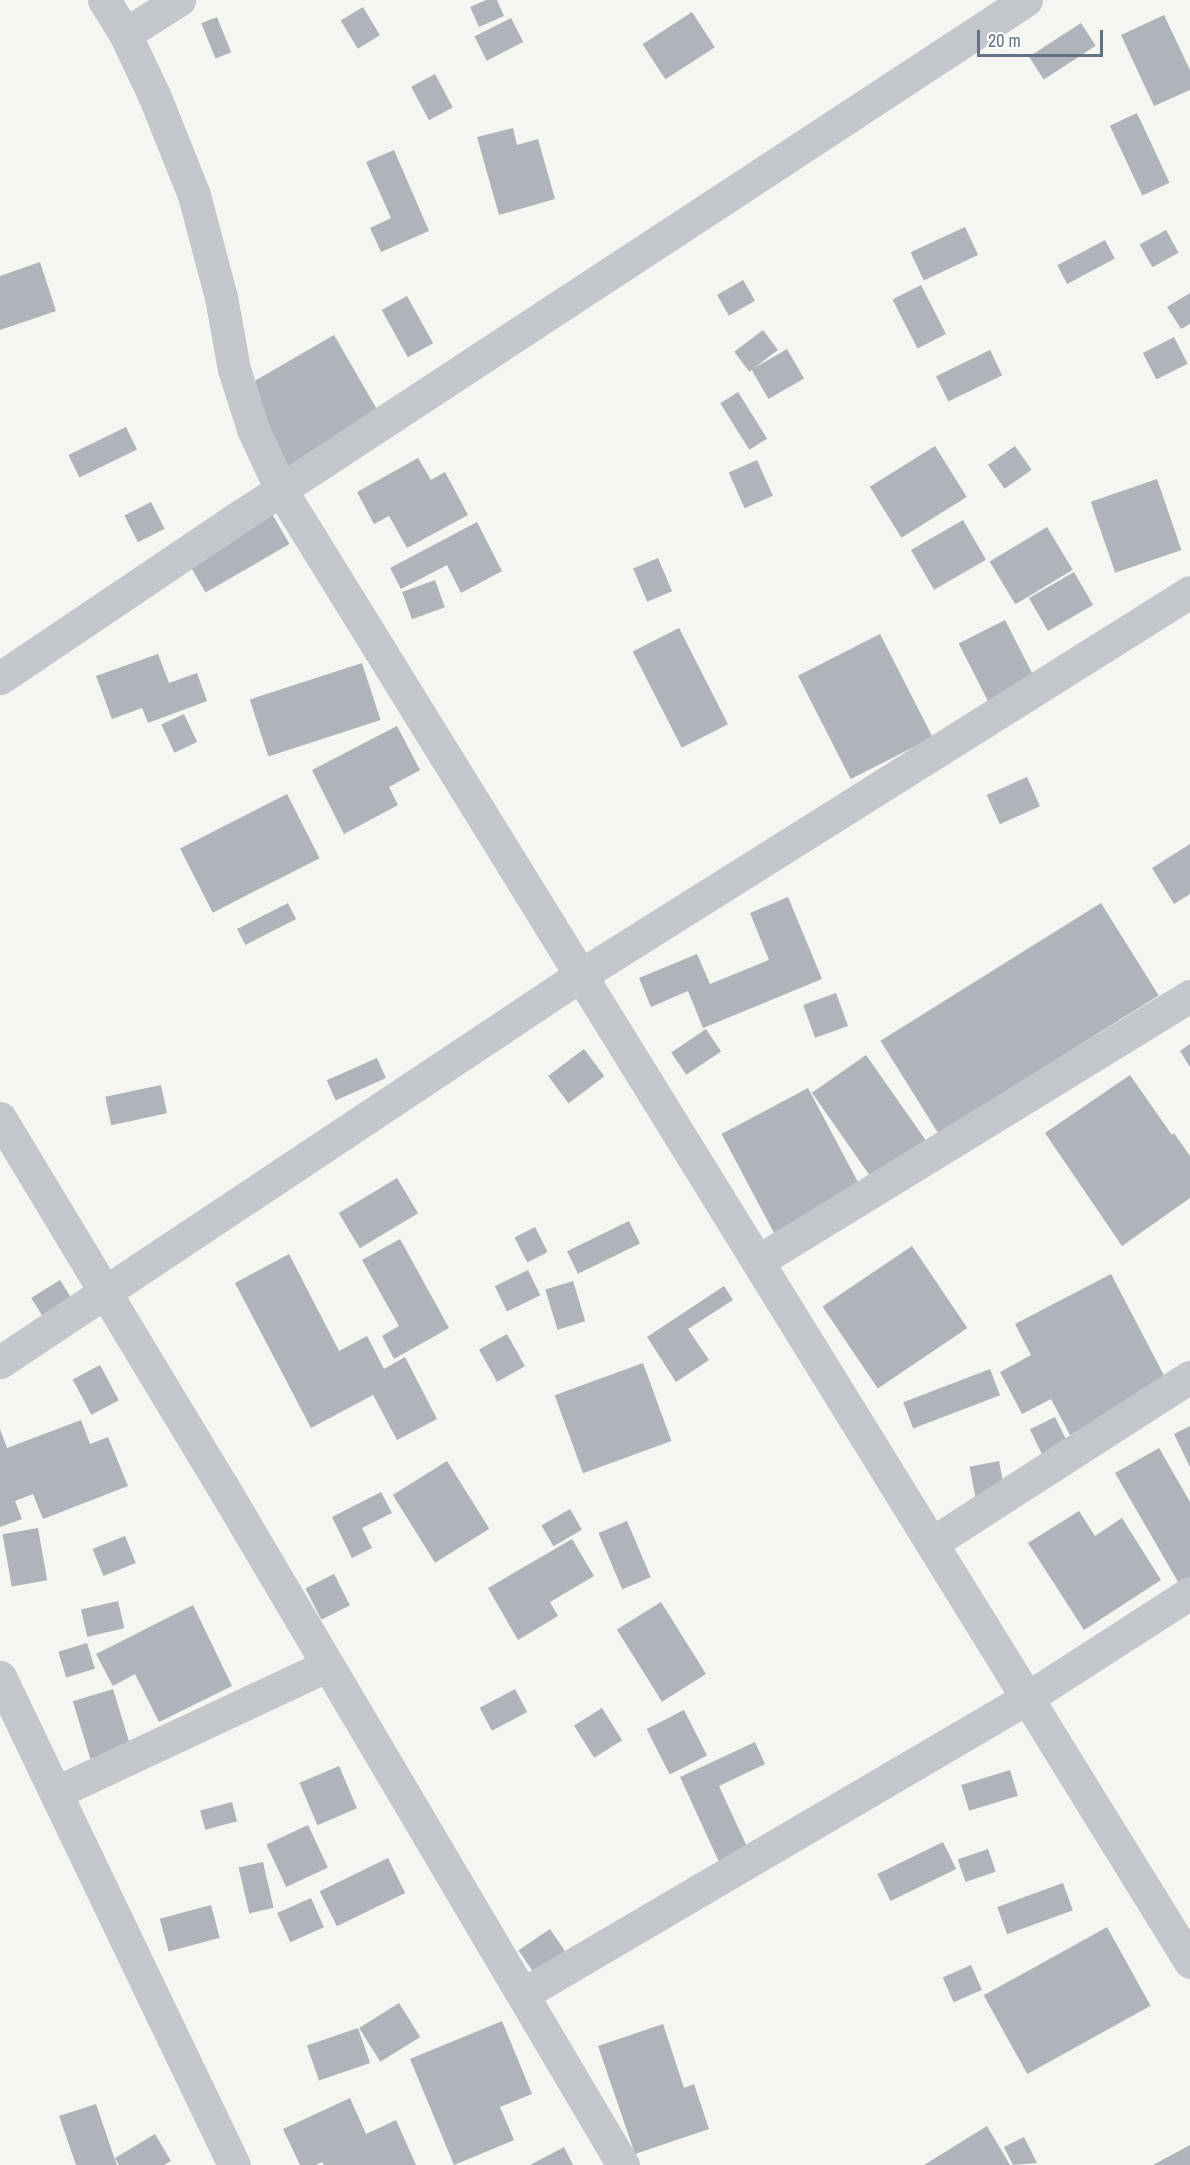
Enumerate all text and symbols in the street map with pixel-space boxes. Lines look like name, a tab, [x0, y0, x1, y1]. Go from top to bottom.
scale bar	[980, 18, 1106, 56]
text: 20 m	[988, 28, 1021, 53]

